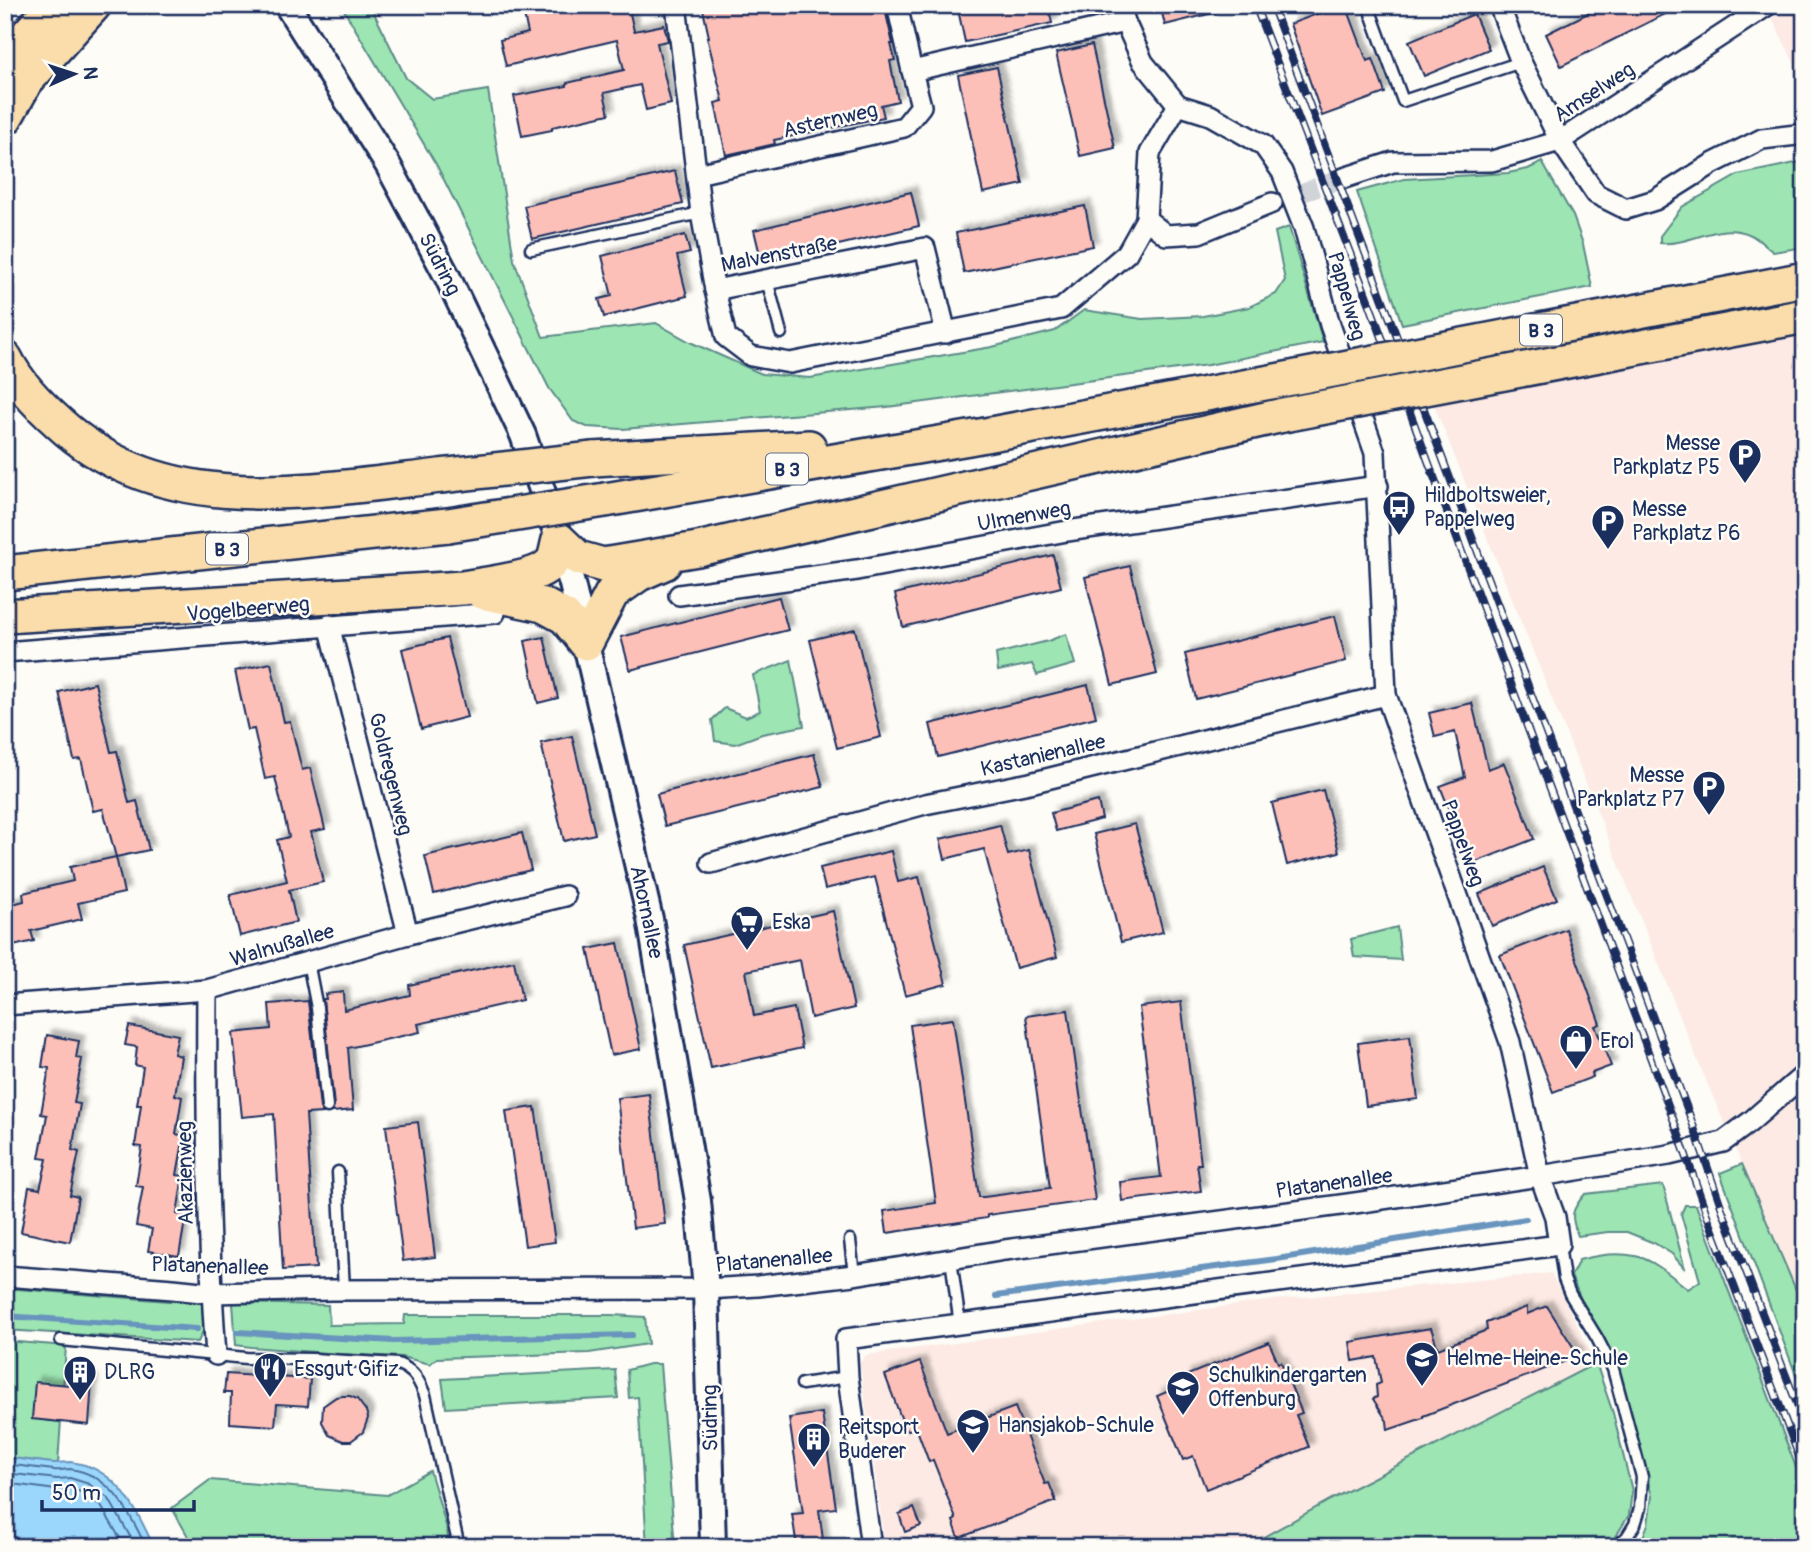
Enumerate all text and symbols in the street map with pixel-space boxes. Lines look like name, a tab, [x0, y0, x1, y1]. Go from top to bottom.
north arrow	[38, 38, 108, 108]
street label: Amselweg	[1549, 56, 1640, 129]
text: N	[78, 66, 102, 80]
street label: Asternweg	[780, 97, 880, 144]
street label: Südring	[412, 228, 467, 300]
street label: Malvenstraße	[719, 230, 840, 279]
street label: Pappelweg	[1321, 249, 1372, 343]
road number: B 3	[1520, 314, 1562, 346]
place label: Messe Parkplatz P5	[1612, 430, 1721, 481]
parking icon: Messe Parkplatz P5	[1726, 436, 1764, 485]
road number: B 3	[766, 454, 808, 484]
place label: Hildboltsweier, Pappelweg	[1424, 482, 1551, 533]
bus stop icon: Hildboltsweier, Pappelweg	[1380, 488, 1418, 537]
street label: Ulmenweg	[975, 495, 1073, 538]
place label: Messe Parkplatz P6	[1632, 496, 1741, 547]
parking icon: Messe Parkplatz P6	[1589, 502, 1627, 551]
road number: B 3	[206, 534, 248, 564]
street label: Vogelbeerweg	[185, 591, 311, 628]
street label: Goldregenweg	[362, 710, 419, 838]
street label: Kastanienallee	[978, 728, 1109, 783]
place label: Messe Parkplatz P7	[1577, 762, 1685, 813]
parking icon: Messe Parkplatz P7	[1690, 768, 1728, 817]
street label: Pappelweg	[1434, 796, 1491, 890]
street label: Ahornallee	[623, 863, 670, 962]
supermarket icon: Eska	[728, 903, 766, 952]
place label: Eska	[772, 909, 811, 936]
street label: Walnußallee	[227, 918, 338, 973]
shop icon: Erol	[1557, 1022, 1595, 1071]
place label: Erol	[1600, 1028, 1634, 1055]
street label: Akazienweg	[171, 1121, 200, 1225]
street label: Platanenallee	[1274, 1162, 1395, 1205]
street label: Platanenallee	[714, 1242, 834, 1279]
street label: Platanenallee	[151, 1251, 270, 1282]
school or university icon: Helme-Heine-Schule	[1403, 1339, 1441, 1388]
place label: Helme-Heine-Schule	[1446, 1345, 1629, 1372]
restaurant icon: Essgut Gifiz	[251, 1350, 289, 1399]
building icon: DLRG	[61, 1353, 99, 1402]
place label: Essgut Gifiz	[294, 1356, 399, 1383]
place label: DLRG	[104, 1359, 155, 1386]
place label: Schulkindergarten Offenburg	[1208, 1362, 1367, 1413]
school or university icon: Schulkindergarten Offenburg	[1164, 1368, 1202, 1417]
street label: Südring	[696, 1384, 725, 1452]
school or university icon: Hansjakob-Schule	[954, 1406, 992, 1455]
place label: Hansjakob-Schule	[998, 1412, 1154, 1439]
place label: Reitsport Buderer	[838, 1414, 920, 1465]
building icon: Reitsport Buderer	[795, 1420, 833, 1469]
scale bar	[42, 1468, 194, 1512]
text: 50 m	[52, 1480, 101, 1507]

